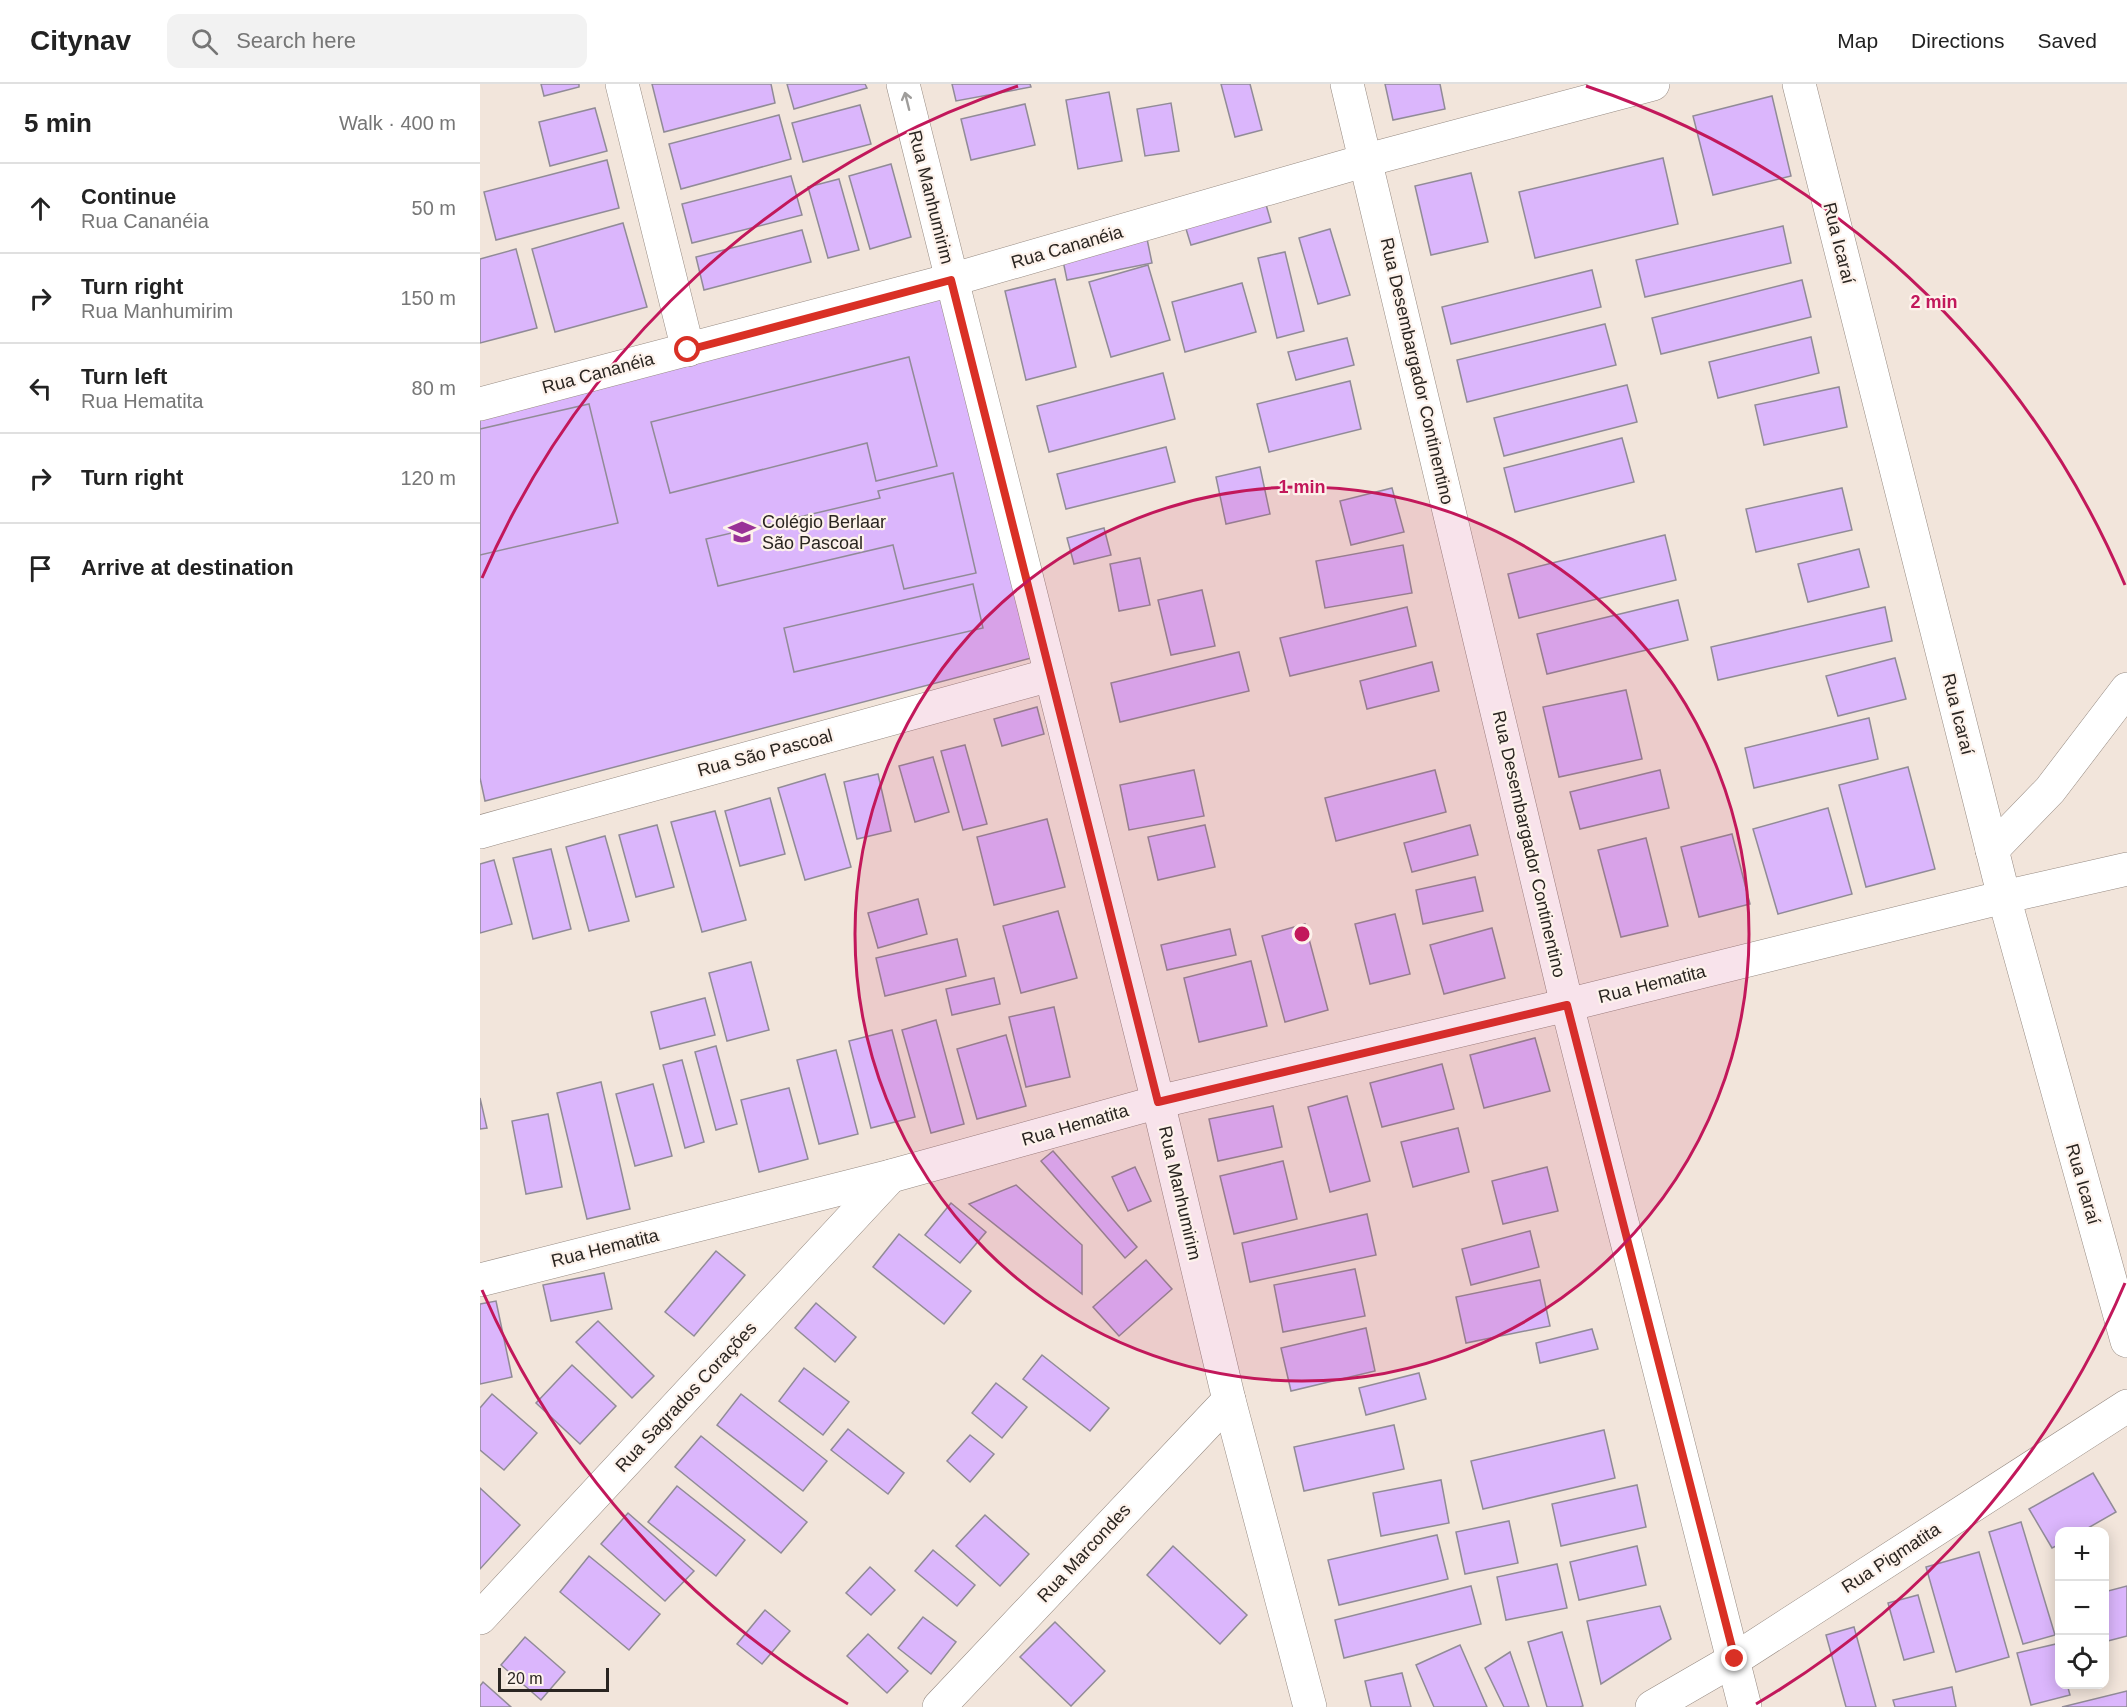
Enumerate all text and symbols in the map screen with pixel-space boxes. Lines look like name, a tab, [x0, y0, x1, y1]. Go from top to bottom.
search box	[167, 14, 587, 68]
text: Citynav	[30, 25, 131, 56]
icon: search	[188, 25, 221, 58]
text: Search here	[236, 28, 356, 53]
text: Map	[1837, 29, 1878, 52]
text: Directions	[1911, 29, 2004, 52]
text: Saved	[2037, 29, 2097, 52]
one-way arrow	[900, 92, 912, 111]
text: 5 min	[24, 108, 92, 138]
text: Walk · 400 m	[339, 112, 456, 134]
street label: Rua Manhumirim	[905, 128, 957, 266]
text: Continue	[81, 184, 176, 209]
icon: ahead	[24, 192, 57, 225]
text: 50 m	[412, 197, 456, 219]
street label: Rua Icaraí	[1819, 200, 1859, 286]
text: Rua Cananéia	[81, 210, 209, 232]
street label: Rua Cananéia	[1009, 221, 1126, 272]
street label: Rua Desembargador Continentino	[1377, 236, 1457, 506]
text: Turn right	[81, 274, 183, 299]
icon: right	[24, 282, 57, 315]
text: 150 m	[400, 287, 456, 309]
text: 2 min	[1910, 292, 1958, 312]
text: Rua Manhumirim	[81, 300, 233, 322]
route start	[674, 336, 700, 362]
street label: Rua Cananéia	[540, 348, 657, 398]
text: Turn left	[81, 364, 167, 389]
icon: left	[24, 372, 57, 405]
text: 80 m	[412, 377, 456, 399]
text: Rua Hematita	[81, 390, 203, 412]
icon: right	[24, 462, 57, 495]
text: Turn right	[81, 465, 183, 490]
text: 120 m	[400, 467, 456, 489]
text: 1 min	[1278, 477, 1326, 497]
place label: Colégio Berlaar São Pascoal	[762, 512, 886, 553]
school or university icon: Colégio Berlaar São Pascoal	[727, 517, 757, 547]
icon: arrive	[24, 552, 57, 585]
text: Arrive at destination	[81, 555, 294, 580]
street label: Rua Icaraí	[1938, 671, 1978, 757]
street label: Rua Desembargador Continentino	[1489, 709, 1569, 979]
street label: Rua São Pascoal	[695, 725, 835, 781]
centre of rings	[1292, 924, 1312, 944]
street label: Rua Hematita	[1596, 961, 1709, 1007]
street label: Rua Hematita	[1019, 1100, 1132, 1150]
street label: Rua Manhumirim	[1155, 1124, 1205, 1262]
street label: Rua Icaraí	[2062, 1141, 2104, 1227]
street label: Rua Hematita	[549, 1225, 662, 1271]
street label: Rua Sagrados Corações	[611, 1318, 761, 1476]
street label: Rua Marcondes	[1033, 1500, 1135, 1606]
street label: Rua Pigmatita	[1838, 1518, 1945, 1597]
map controls	[2055, 1527, 2109, 1689]
button: +	[2055, 1527, 2109, 1581]
button: −	[2055, 1581, 2109, 1635]
button: locate	[2055, 1635, 2109, 1689]
route end	[1721, 1645, 1747, 1671]
scale bar	[498, 1665, 609, 1692]
text: 20 m	[507, 1670, 543, 1687]

